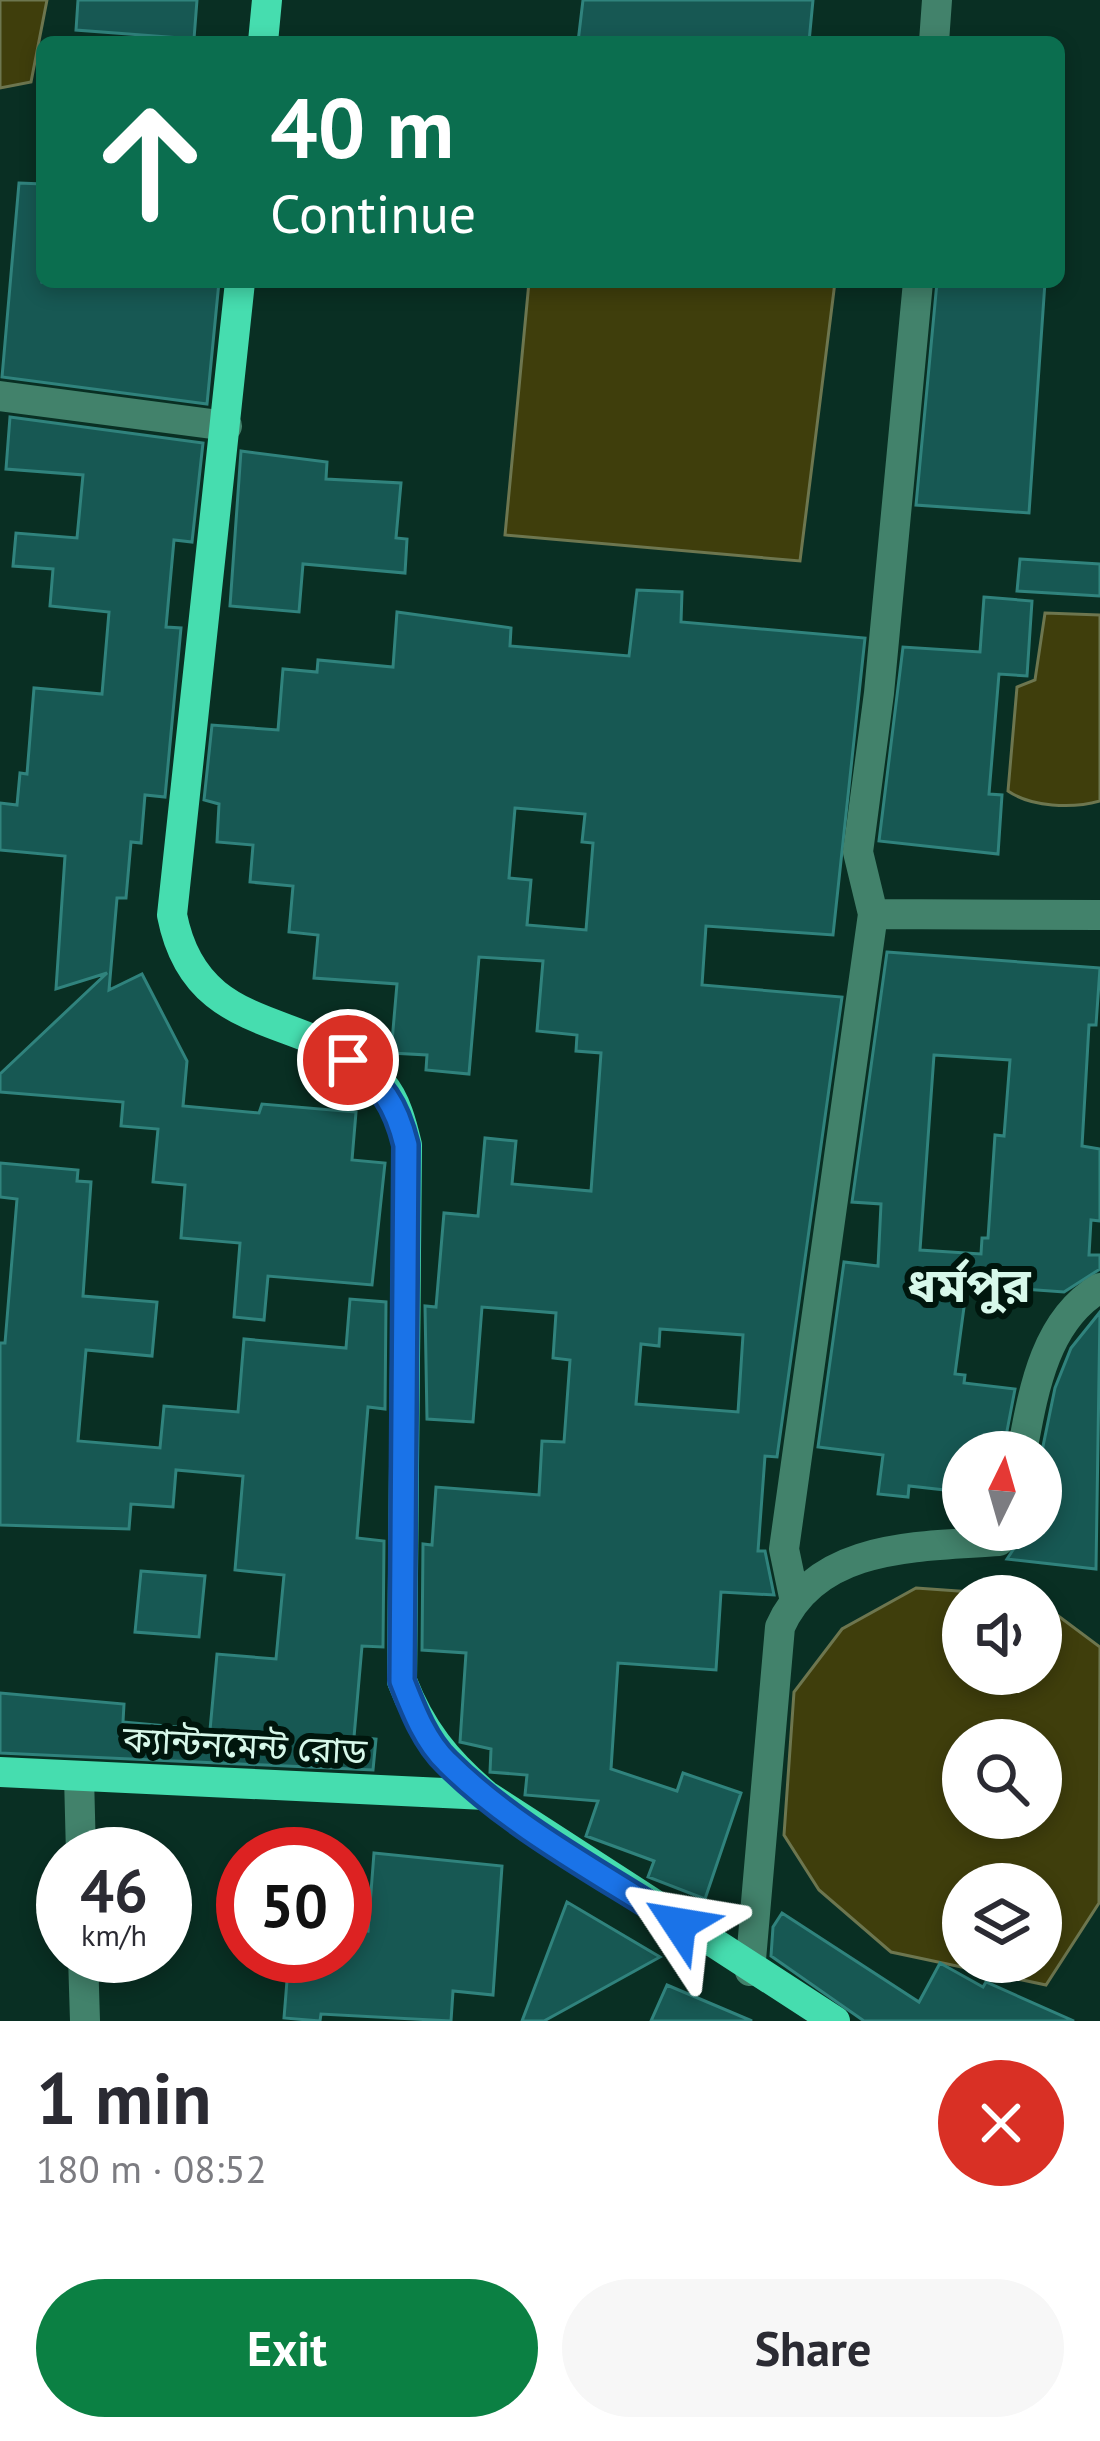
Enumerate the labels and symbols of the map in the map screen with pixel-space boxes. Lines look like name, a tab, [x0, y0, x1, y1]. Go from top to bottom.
pin	[297, 1009, 399, 1111]
district label: ধর্মপুর	[907, 1253, 1032, 1315]
north arrow	[942, 1431, 1062, 1551]
street label: ক্যান্টনমেন্ট রোড	[121, 1715, 369, 1774]
speed limit sign: 50	[216, 1827, 372, 1983]
position arrow	[616, 1861, 742, 1987]

